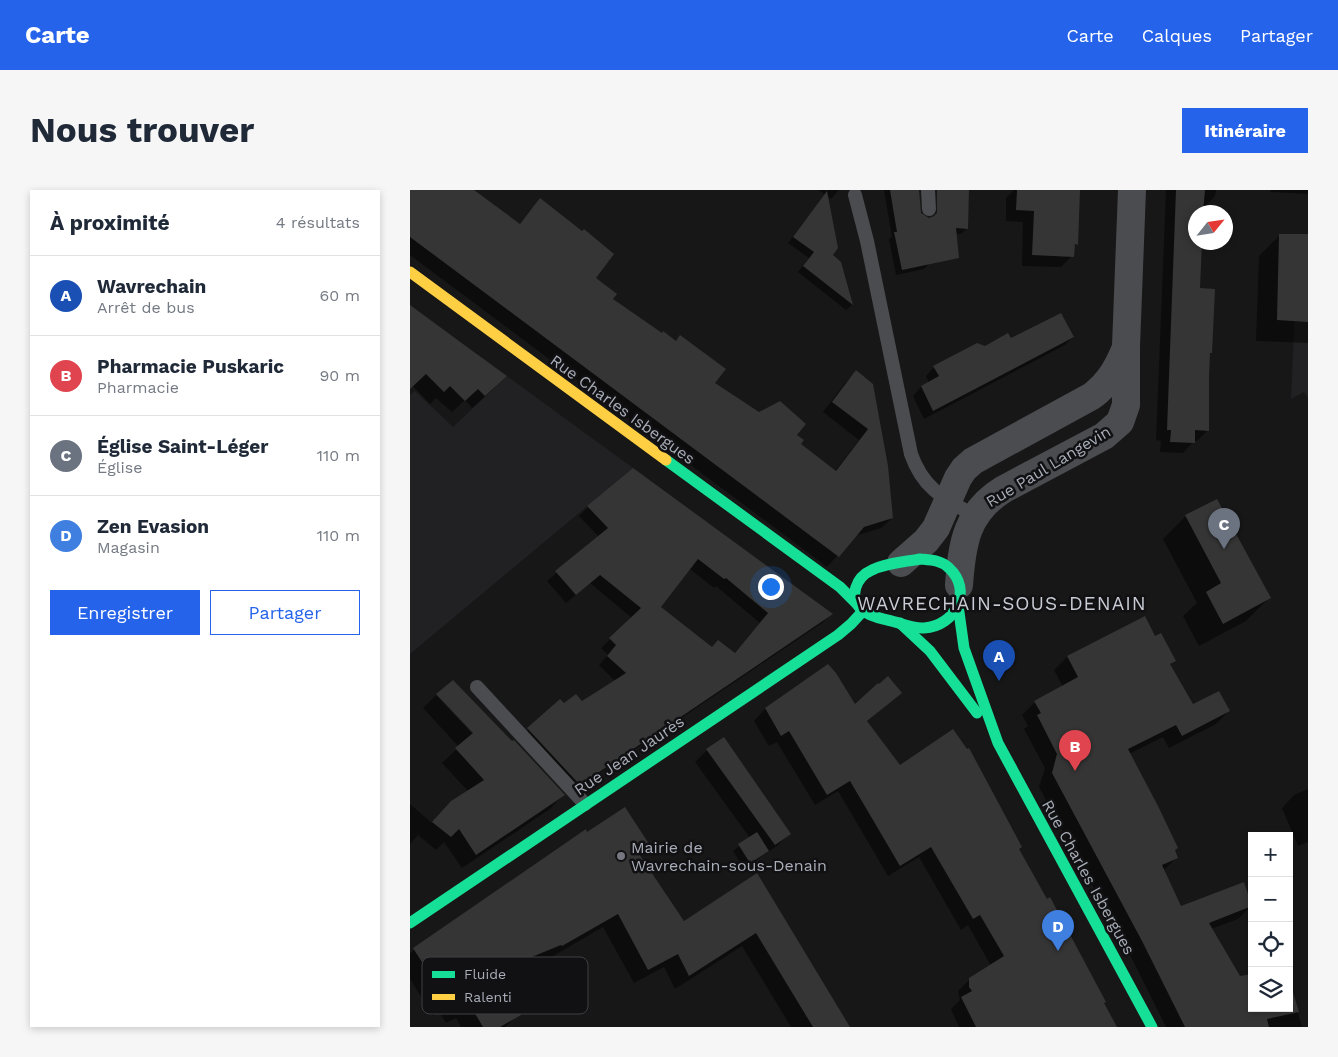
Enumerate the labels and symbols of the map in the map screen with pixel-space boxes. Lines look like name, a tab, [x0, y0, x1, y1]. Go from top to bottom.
north arrow	[1188, 205, 1233, 250]
street label: Rue Charles Isbergues	[547, 351, 699, 468]
street label: Rue Paul Langevin	[982, 422, 1114, 511]
pin: C	[1208, 508, 1240, 549]
your location	[758, 574, 784, 600]
district label: WAVRECHAIN-SOUS-DENAIN	[857, 592, 1147, 615]
pin: A	[983, 640, 1015, 681]
street label: Rue Jean Jaurès	[571, 712, 688, 799]
pin: B	[1059, 730, 1091, 771]
street label: Rue Charles Isbergues	[1038, 797, 1139, 958]
place label: Mairie de Wavrechain-sous-Denain	[631, 838, 827, 875]
marker: Mairie de Wavrechain-sous-Denain	[615, 850, 627, 862]
pin: D	[1042, 910, 1074, 951]
legend	[422, 957, 588, 1014]
text: Fluide	[464, 966, 506, 982]
text: Ralenti	[464, 989, 512, 1005]

